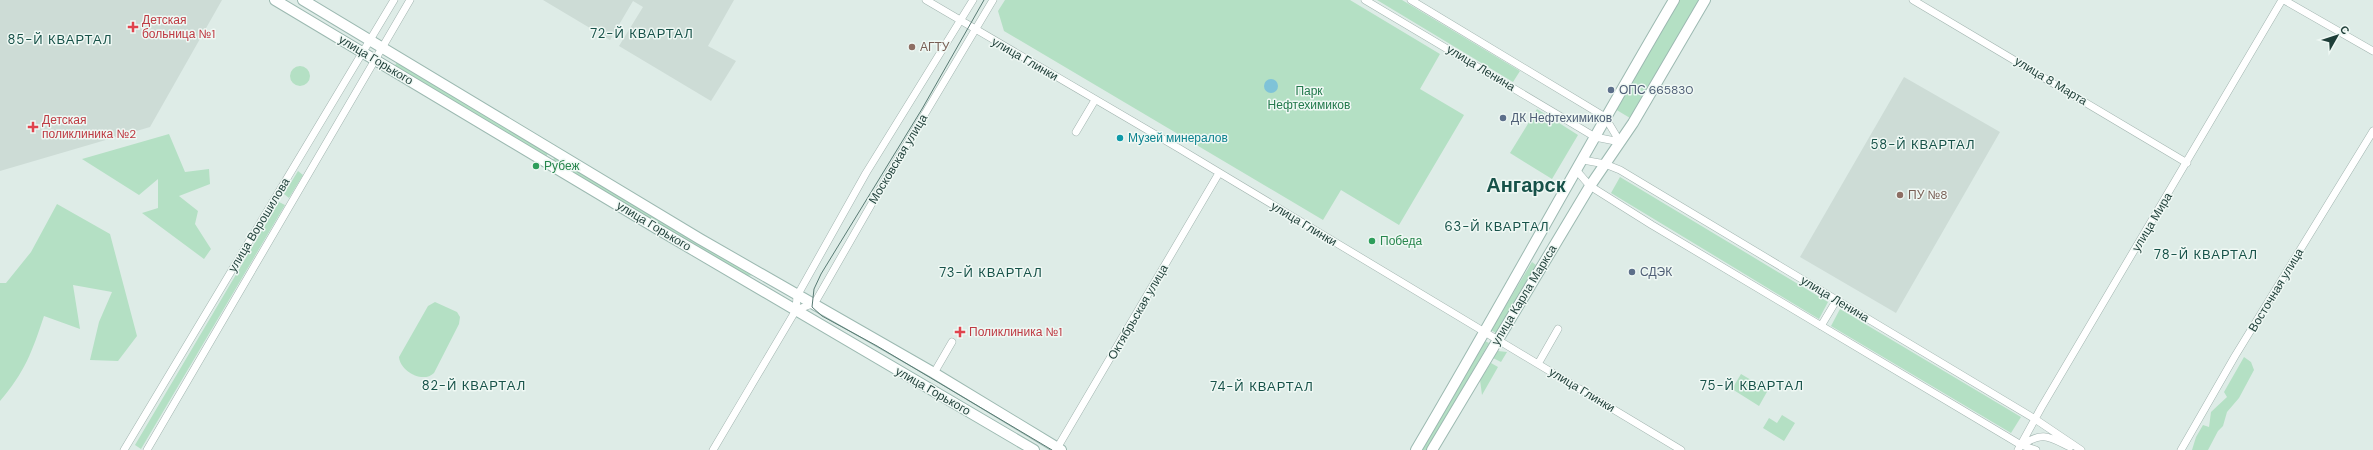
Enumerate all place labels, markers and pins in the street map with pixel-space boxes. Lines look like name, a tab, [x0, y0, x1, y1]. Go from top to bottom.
place label: Детская больница №1	[142, 12, 215, 42]
marker: Детская больница №1	[127, 21, 139, 33]
place label: АГТУ	[920, 39, 950, 55]
marker: АГТУ	[907, 42, 917, 52]
place label: ОПС 665830	[1619, 82, 1694, 98]
marker: ОПС 665830	[1606, 85, 1616, 95]
place label: ДК Нефтехимиков	[1511, 110, 1612, 126]
place label: Детская поликлиника №2	[42, 112, 136, 142]
marker: ДК Нефтехимиков	[1498, 113, 1508, 123]
marker: Детская поликлиника №2	[27, 121, 39, 133]
place label: Музей минералов	[1128, 130, 1228, 146]
marker: Музей минералов	[1115, 133, 1125, 143]
place label: Рубеж	[544, 158, 579, 174]
marker: Рубеж	[531, 161, 541, 171]
place label: ПУ №8	[1908, 187, 1948, 203]
marker: ПУ №8	[1895, 190, 1905, 200]
place label: Победа	[1380, 233, 1422, 249]
marker: Победа	[1367, 236, 1377, 246]
place label: СДЭК	[1640, 264, 1672, 280]
marker: СДЭК	[1627, 267, 1637, 277]
place label: Поликлиника №1	[969, 324, 1062, 340]
marker: Поликлиника №1	[954, 326, 966, 338]

